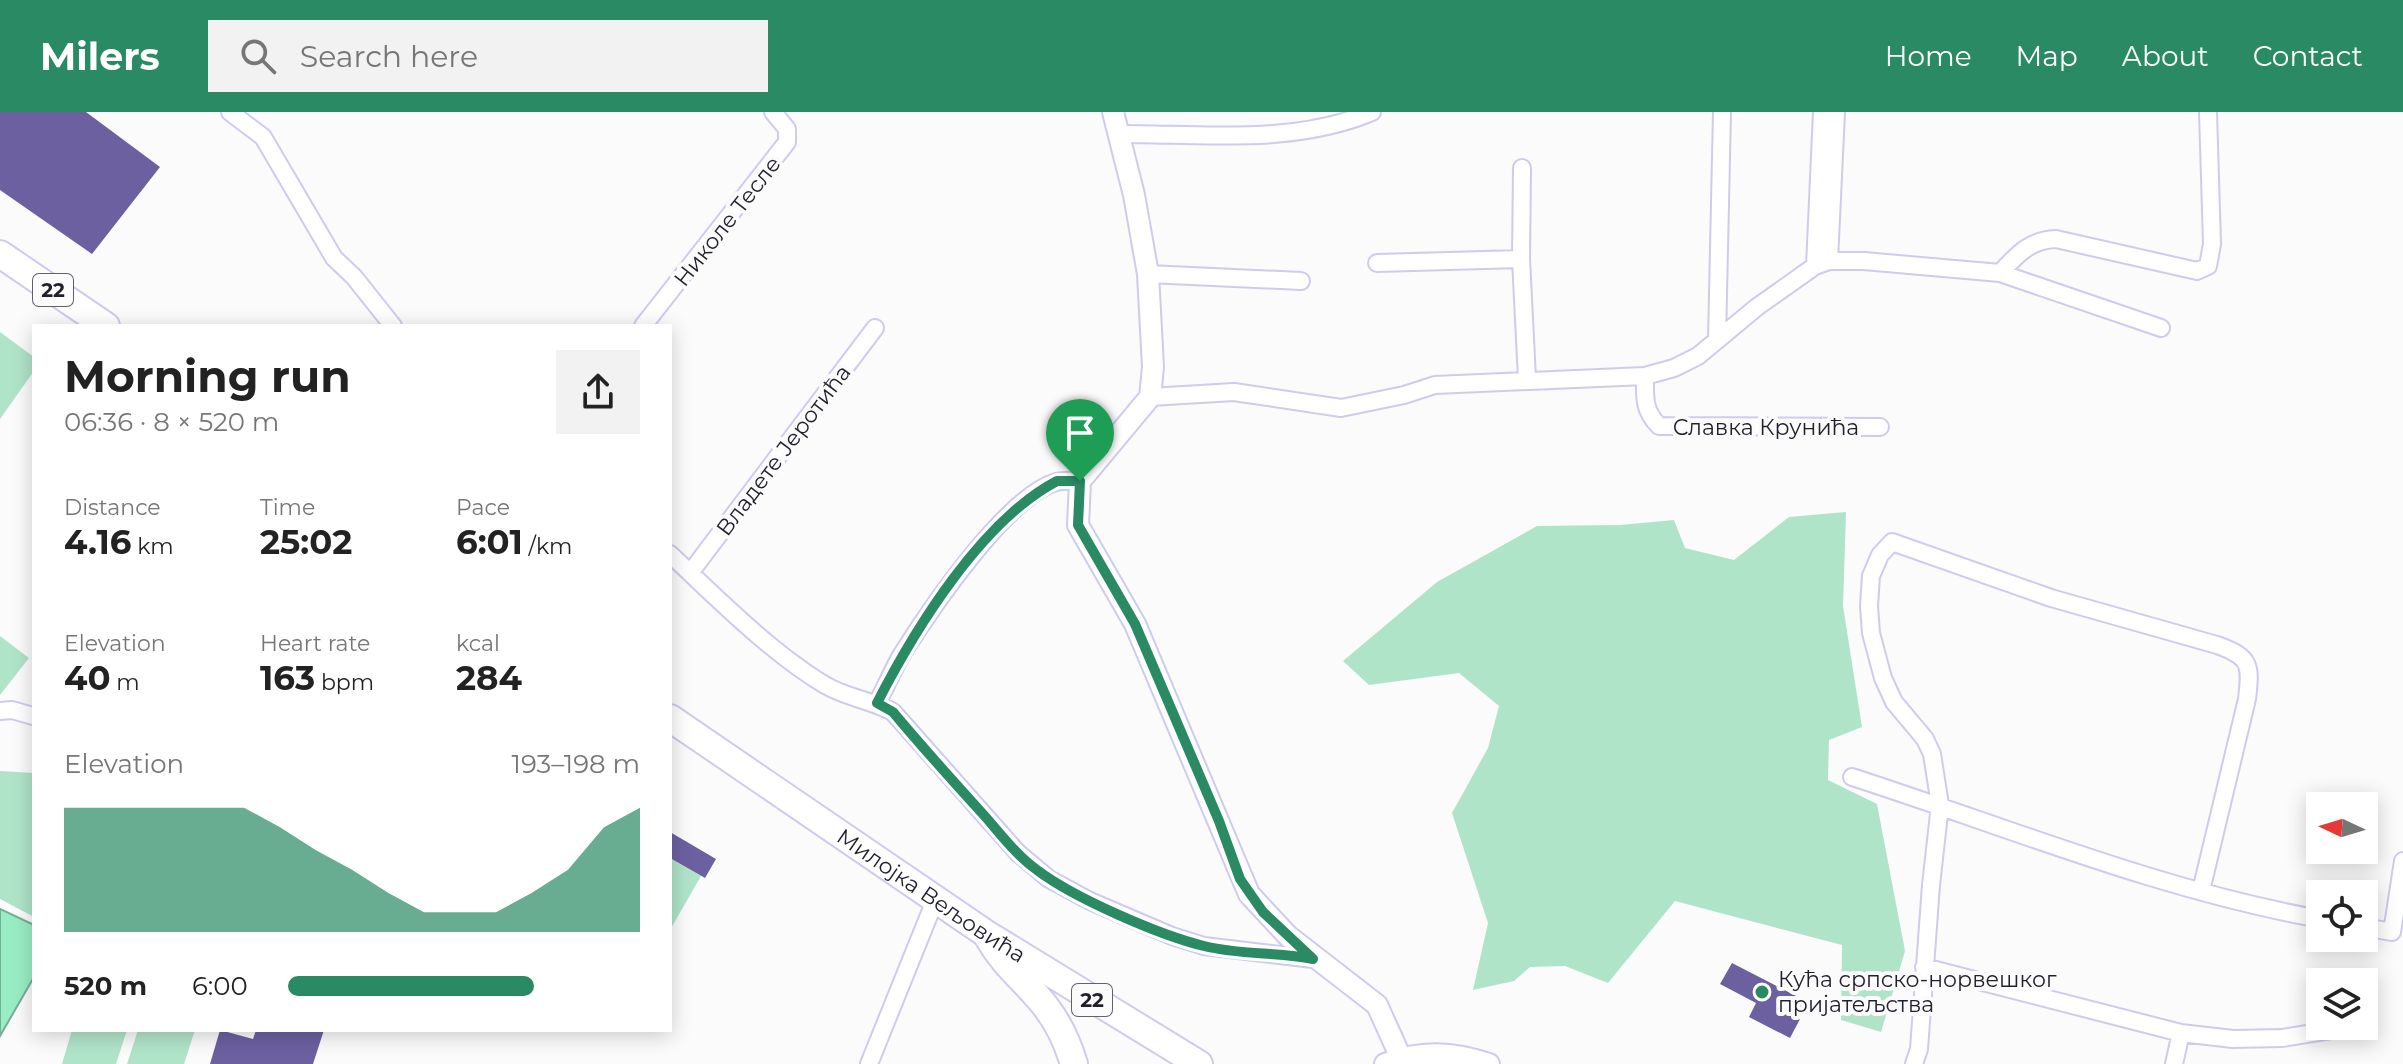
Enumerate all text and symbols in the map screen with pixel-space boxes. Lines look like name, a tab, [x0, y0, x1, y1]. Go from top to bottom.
search box	[208, 20, 768, 92]
text: Milers	[40, 33, 160, 80]
icon: search	[236, 34, 280, 78]
text: Search here	[300, 38, 478, 75]
text: Home	[1885, 39, 1972, 73]
text: Map	[2016, 39, 2078, 73]
text: About	[2122, 39, 2209, 73]
text: Contact	[2253, 39, 2363, 73]
street label: Николе Тесле	[668, 151, 787, 292]
road number: 22	[33, 274, 73, 306]
text: Morning run	[64, 349, 351, 403]
button: share	[556, 350, 640, 434]
street label: Владете Јеротића	[710, 360, 856, 541]
pin	[1046, 399, 1114, 481]
text: 06:36 · 8 × 520 m	[64, 406, 279, 438]
icon: arrive	[1058, 411, 1102, 455]
street label: Славка Крунића	[1673, 414, 1859, 441]
text: Distance	[64, 494, 161, 521]
text: Time	[260, 494, 315, 521]
text: Pace	[456, 494, 510, 521]
text: 4.16	[64, 521, 131, 563]
text: 25:02	[260, 521, 352, 563]
text: 6:01	[456, 521, 523, 563]
text: km	[131, 533, 174, 560]
text: /km	[523, 533, 572, 560]
text: Elevation	[64, 630, 166, 657]
text: Heart rate	[260, 630, 370, 657]
text: kcal	[456, 630, 500, 657]
text: 40	[64, 657, 111, 699]
text: 163	[260, 657, 315, 699]
text: 284	[456, 657, 522, 699]
text: m	[111, 669, 140, 696]
text: bpm	[315, 669, 374, 696]
text: Elevation	[64, 748, 184, 780]
text: 193–198 m	[512, 748, 640, 780]
north arrow	[2306, 792, 2378, 864]
map controls	[2306, 792, 2378, 1040]
street label: Милојка Вељовића	[832, 823, 1031, 969]
button: locate	[2306, 880, 2378, 952]
place label: Кућа српско-норвешког пријатељства	[1778, 966, 2057, 1018]
button: layers	[2306, 968, 2378, 1040]
text: 520 m	[64, 970, 147, 1002]
text: 6:00	[192, 970, 248, 1002]
marker: Кућа српско-норвешког пријатељства	[1753, 983, 1771, 1001]
road number: 22	[1072, 984, 1112, 1016]

